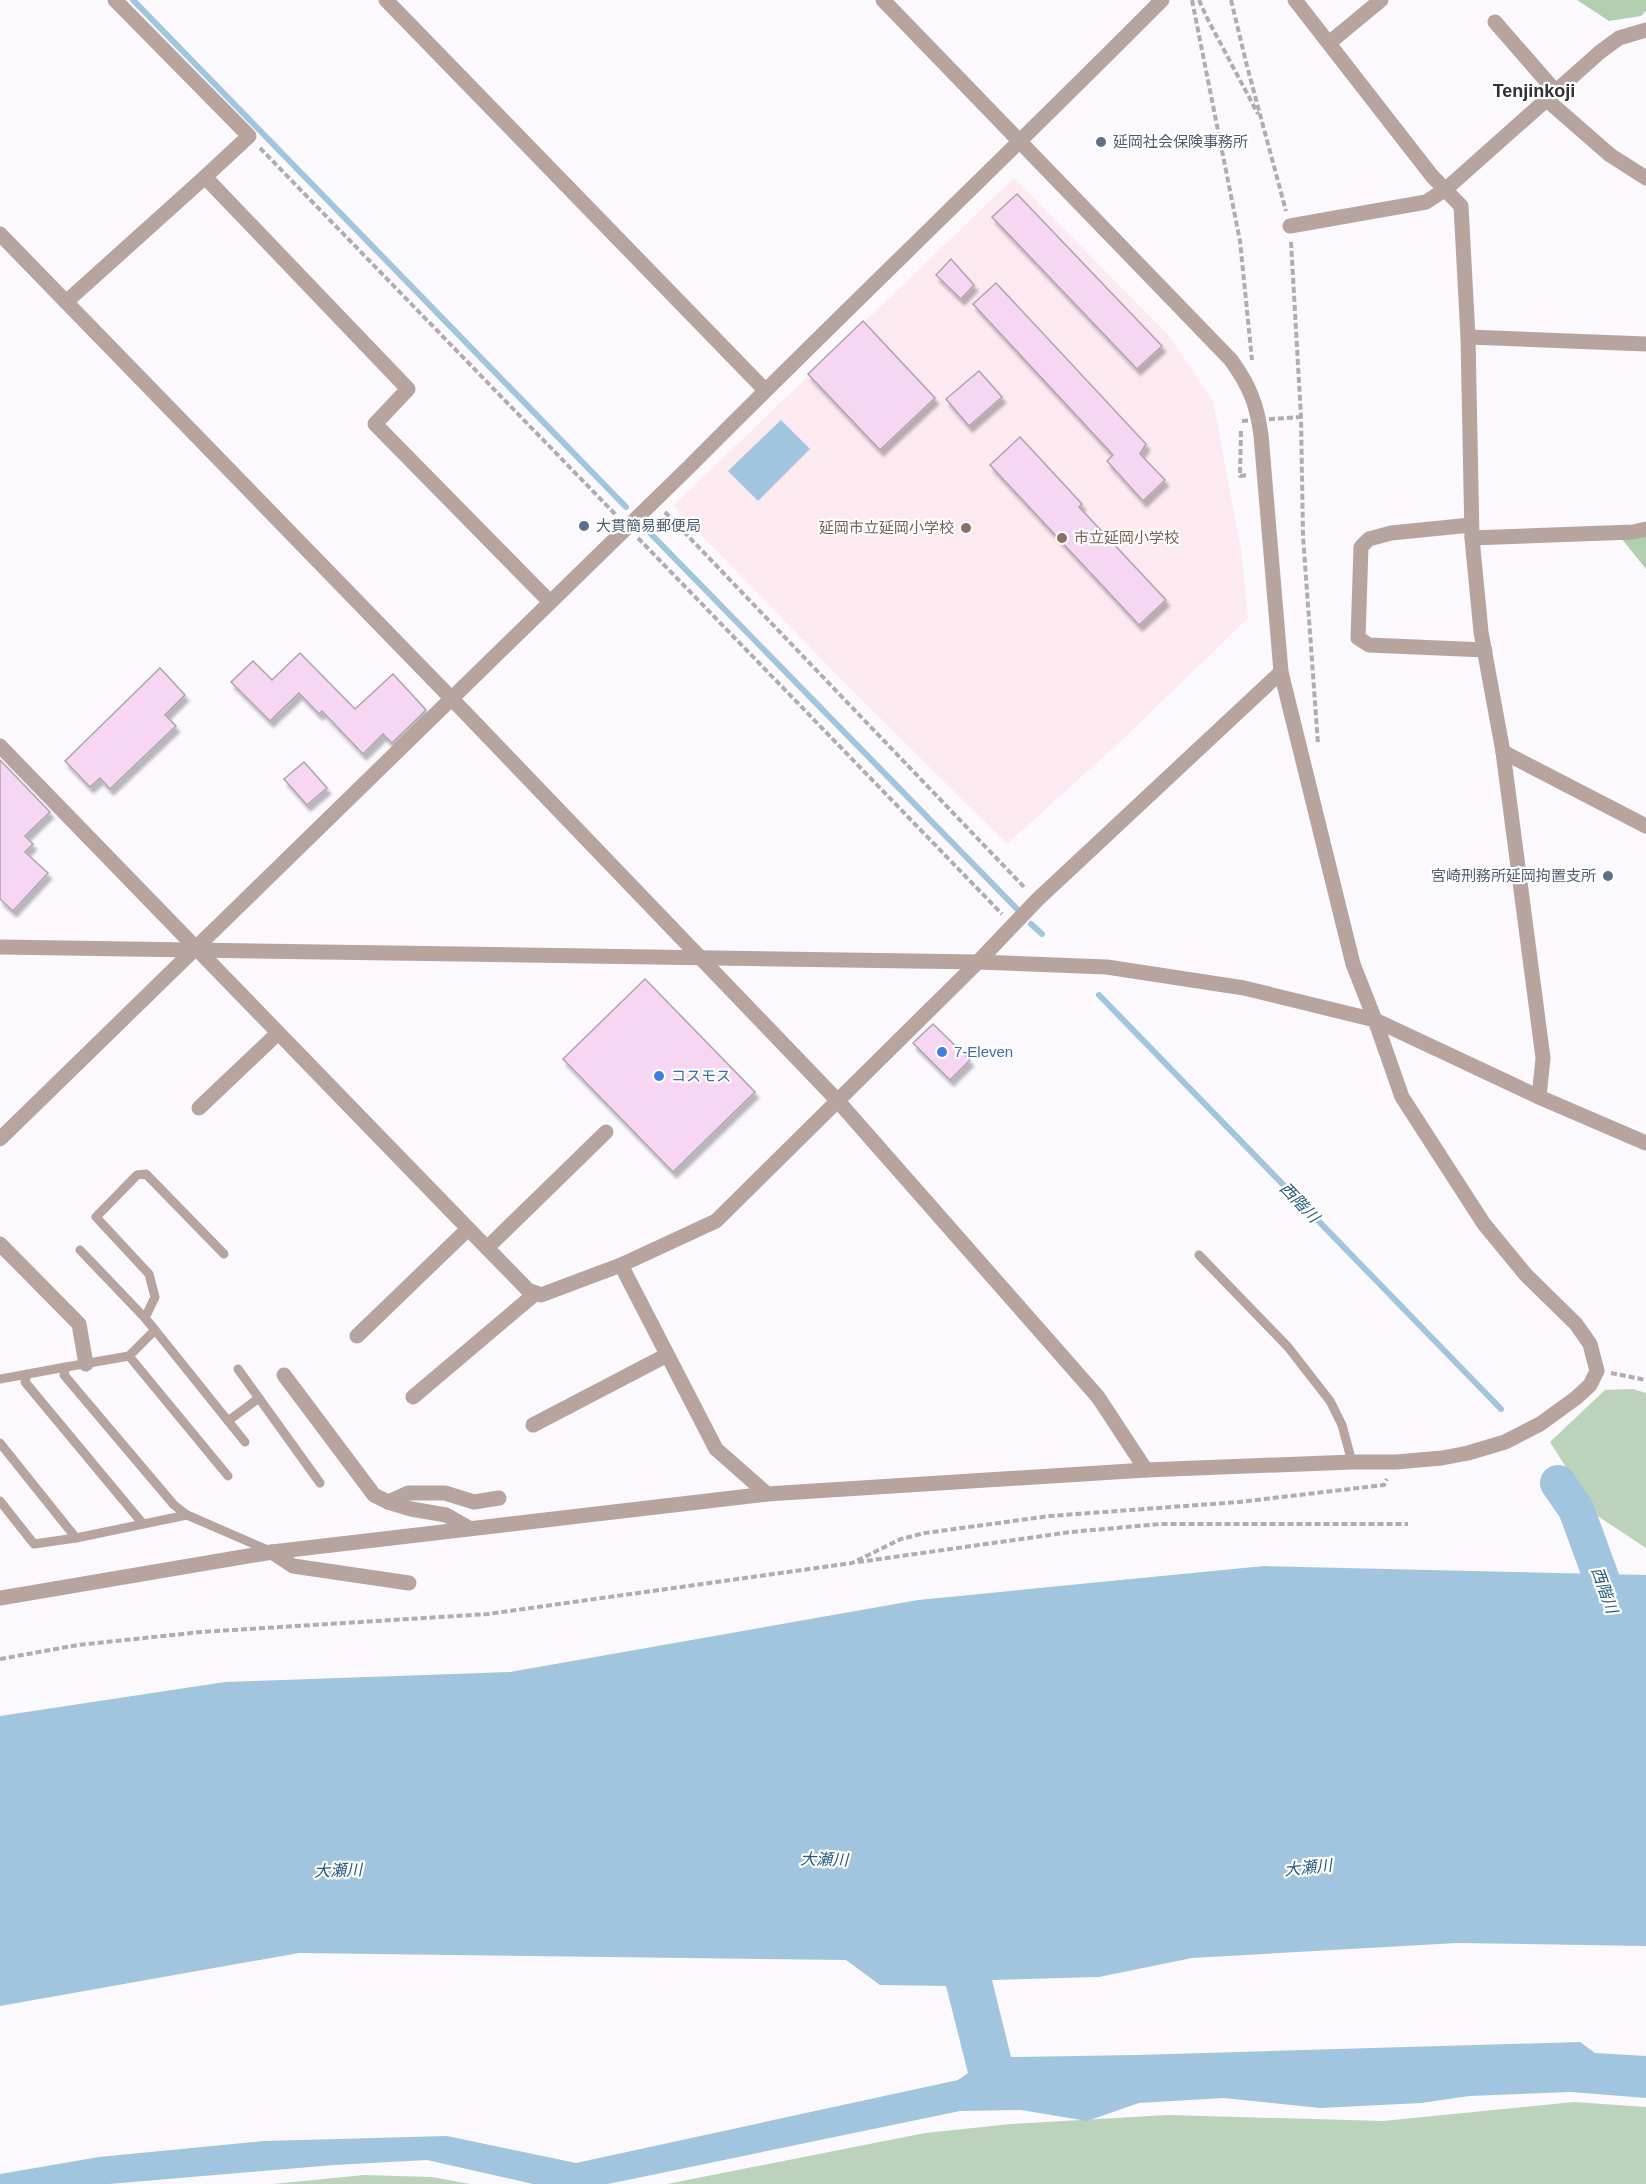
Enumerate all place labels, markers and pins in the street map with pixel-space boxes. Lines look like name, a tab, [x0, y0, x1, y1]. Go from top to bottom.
place label: 延岡社会保険事務所	[1113, 133, 1248, 150]
marker: 延岡社会保険事務所	[1094, 135, 1108, 149]
place label: 大貫簡易郵便局	[596, 517, 701, 534]
marker: 大貫簡易郵便局	[577, 519, 591, 533]
place label: 延岡市立延岡小学校	[819, 519, 954, 536]
marker: 延岡市立延岡小学校	[959, 521, 973, 535]
place label: 市立延岡小学校	[1074, 529, 1179, 546]
marker: 市立延岡小学校	[1055, 531, 1069, 545]
place label: 宮崎刑務所延岡拘置支所	[1431, 867, 1596, 884]
marker: 宮崎刑務所延岡拘置支所	[1601, 869, 1615, 883]
place label: 7-Eleven	[954, 1043, 1013, 1060]
marker: 7-Eleven	[935, 1045, 949, 1059]
place label: コスモス	[671, 1067, 731, 1084]
marker: コスモス	[652, 1069, 666, 1083]

